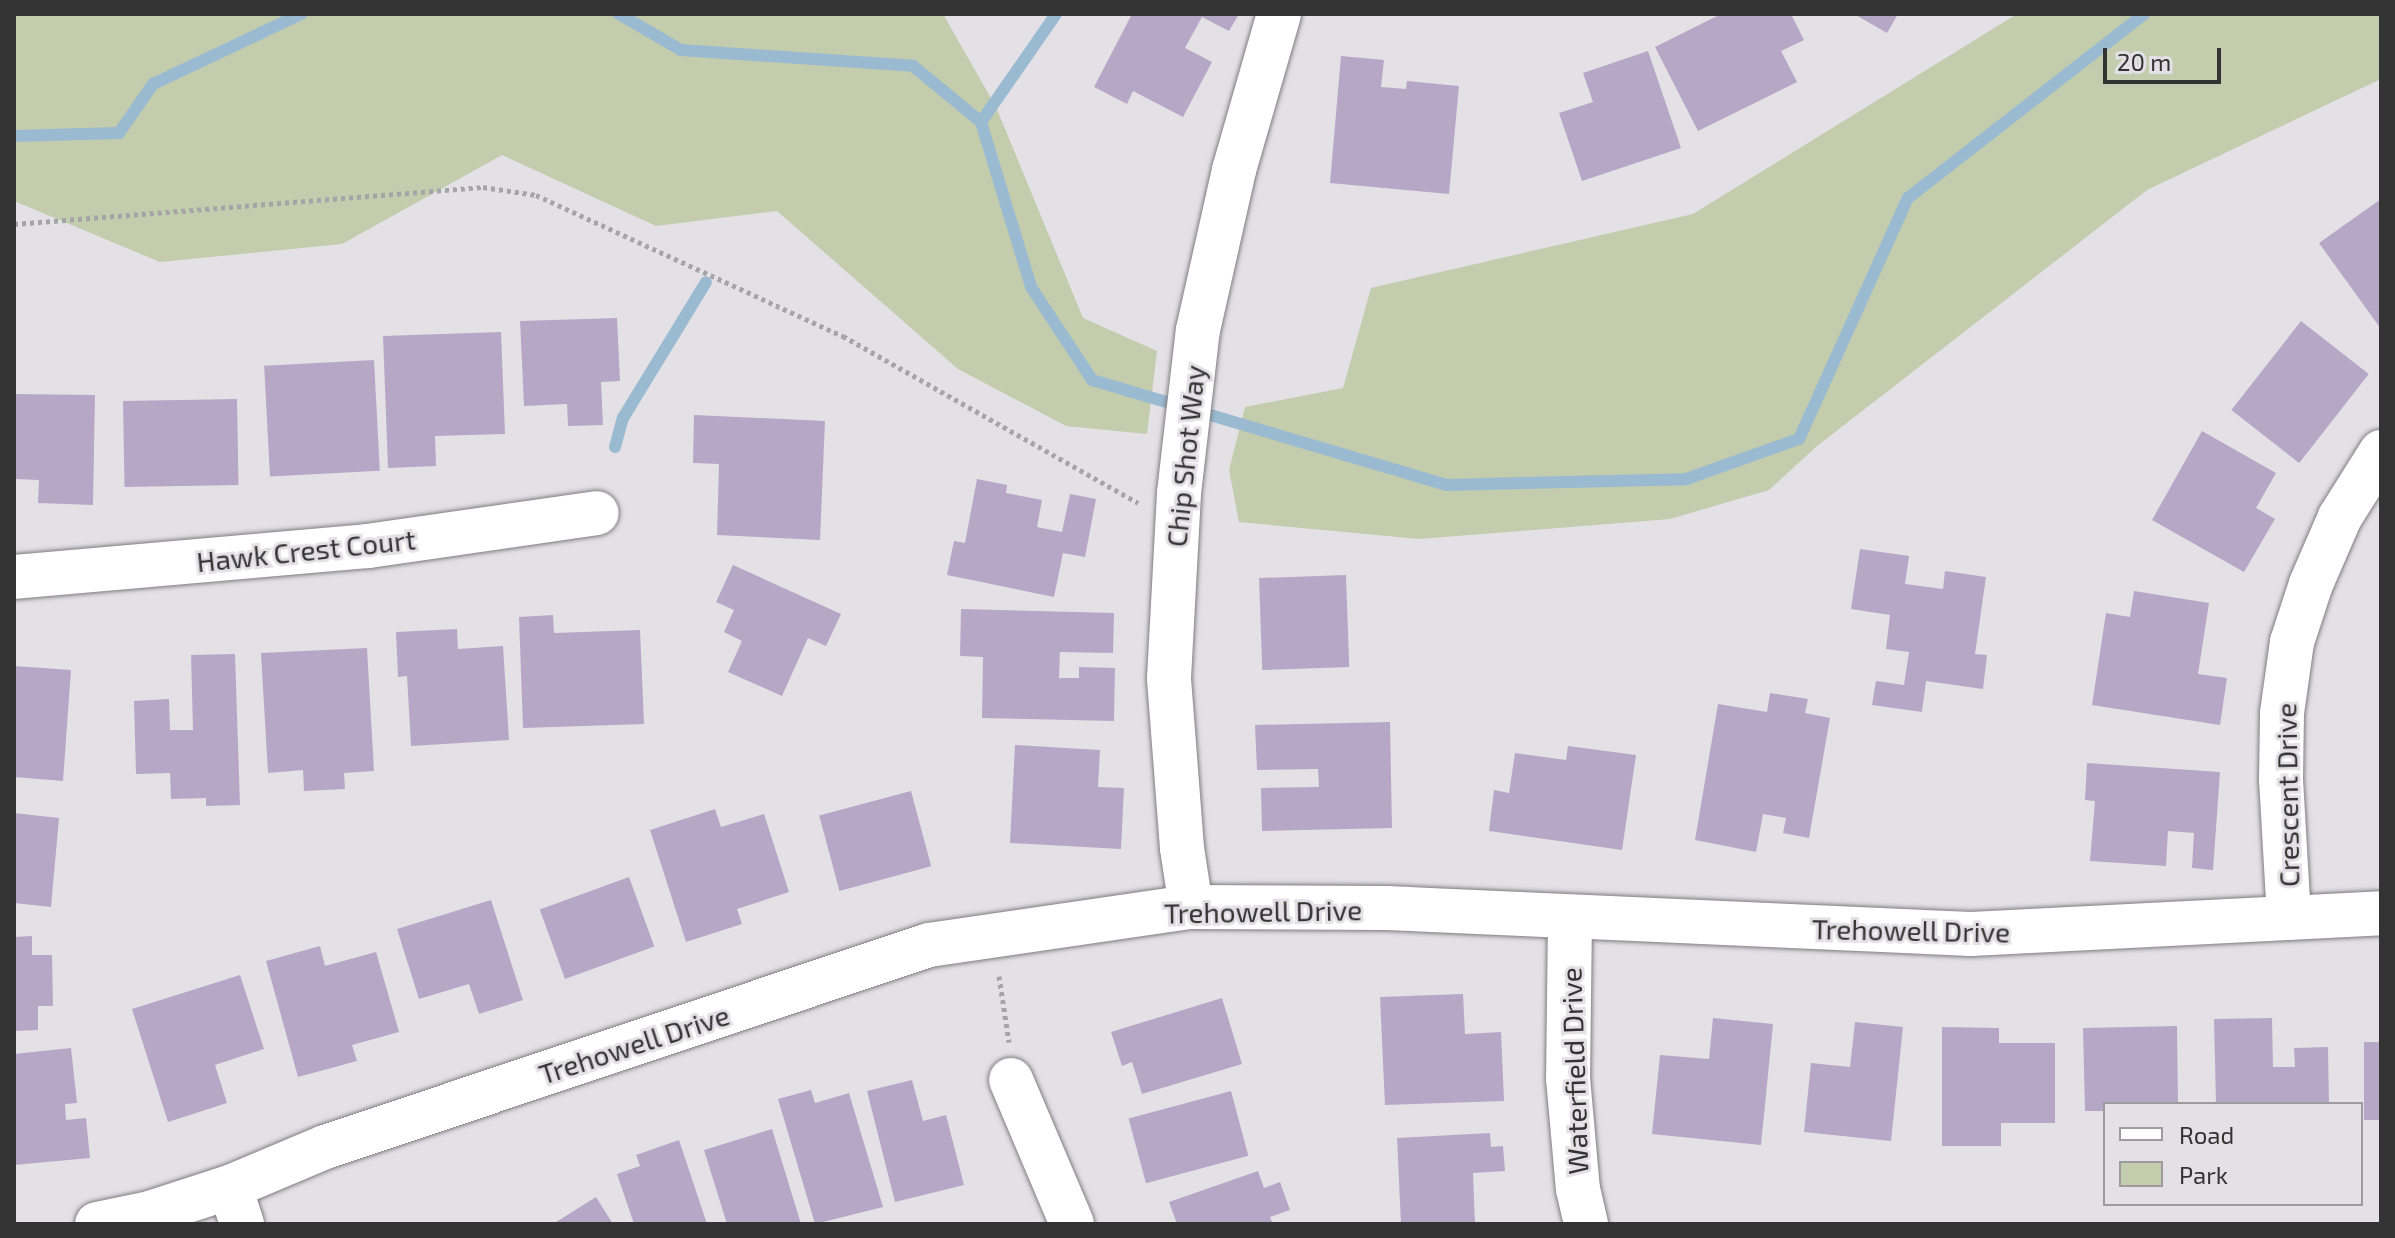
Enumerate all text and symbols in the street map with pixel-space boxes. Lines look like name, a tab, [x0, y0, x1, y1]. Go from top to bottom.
scale bar	[2107, 32, 2225, 82]
text: 20 m	[2117, 47, 2171, 76]
street label: Chip Shot Way	[1159, 363, 1211, 549]
street label: Hawk Crest Court	[195, 522, 417, 578]
street label: Crescent Drive	[2269, 703, 2305, 887]
street label: Trehowell Drive	[1163, 892, 1363, 930]
street label: Trehowell Drive	[1811, 911, 2011, 949]
street label: Waterfield Drive	[1554, 967, 1594, 1175]
street label: Trehowell Drive	[534, 997, 734, 1091]
legend	[2103, 1102, 2363, 1206]
text: Road	[2179, 1120, 2234, 1149]
text: Park	[2179, 1160, 2228, 1189]

